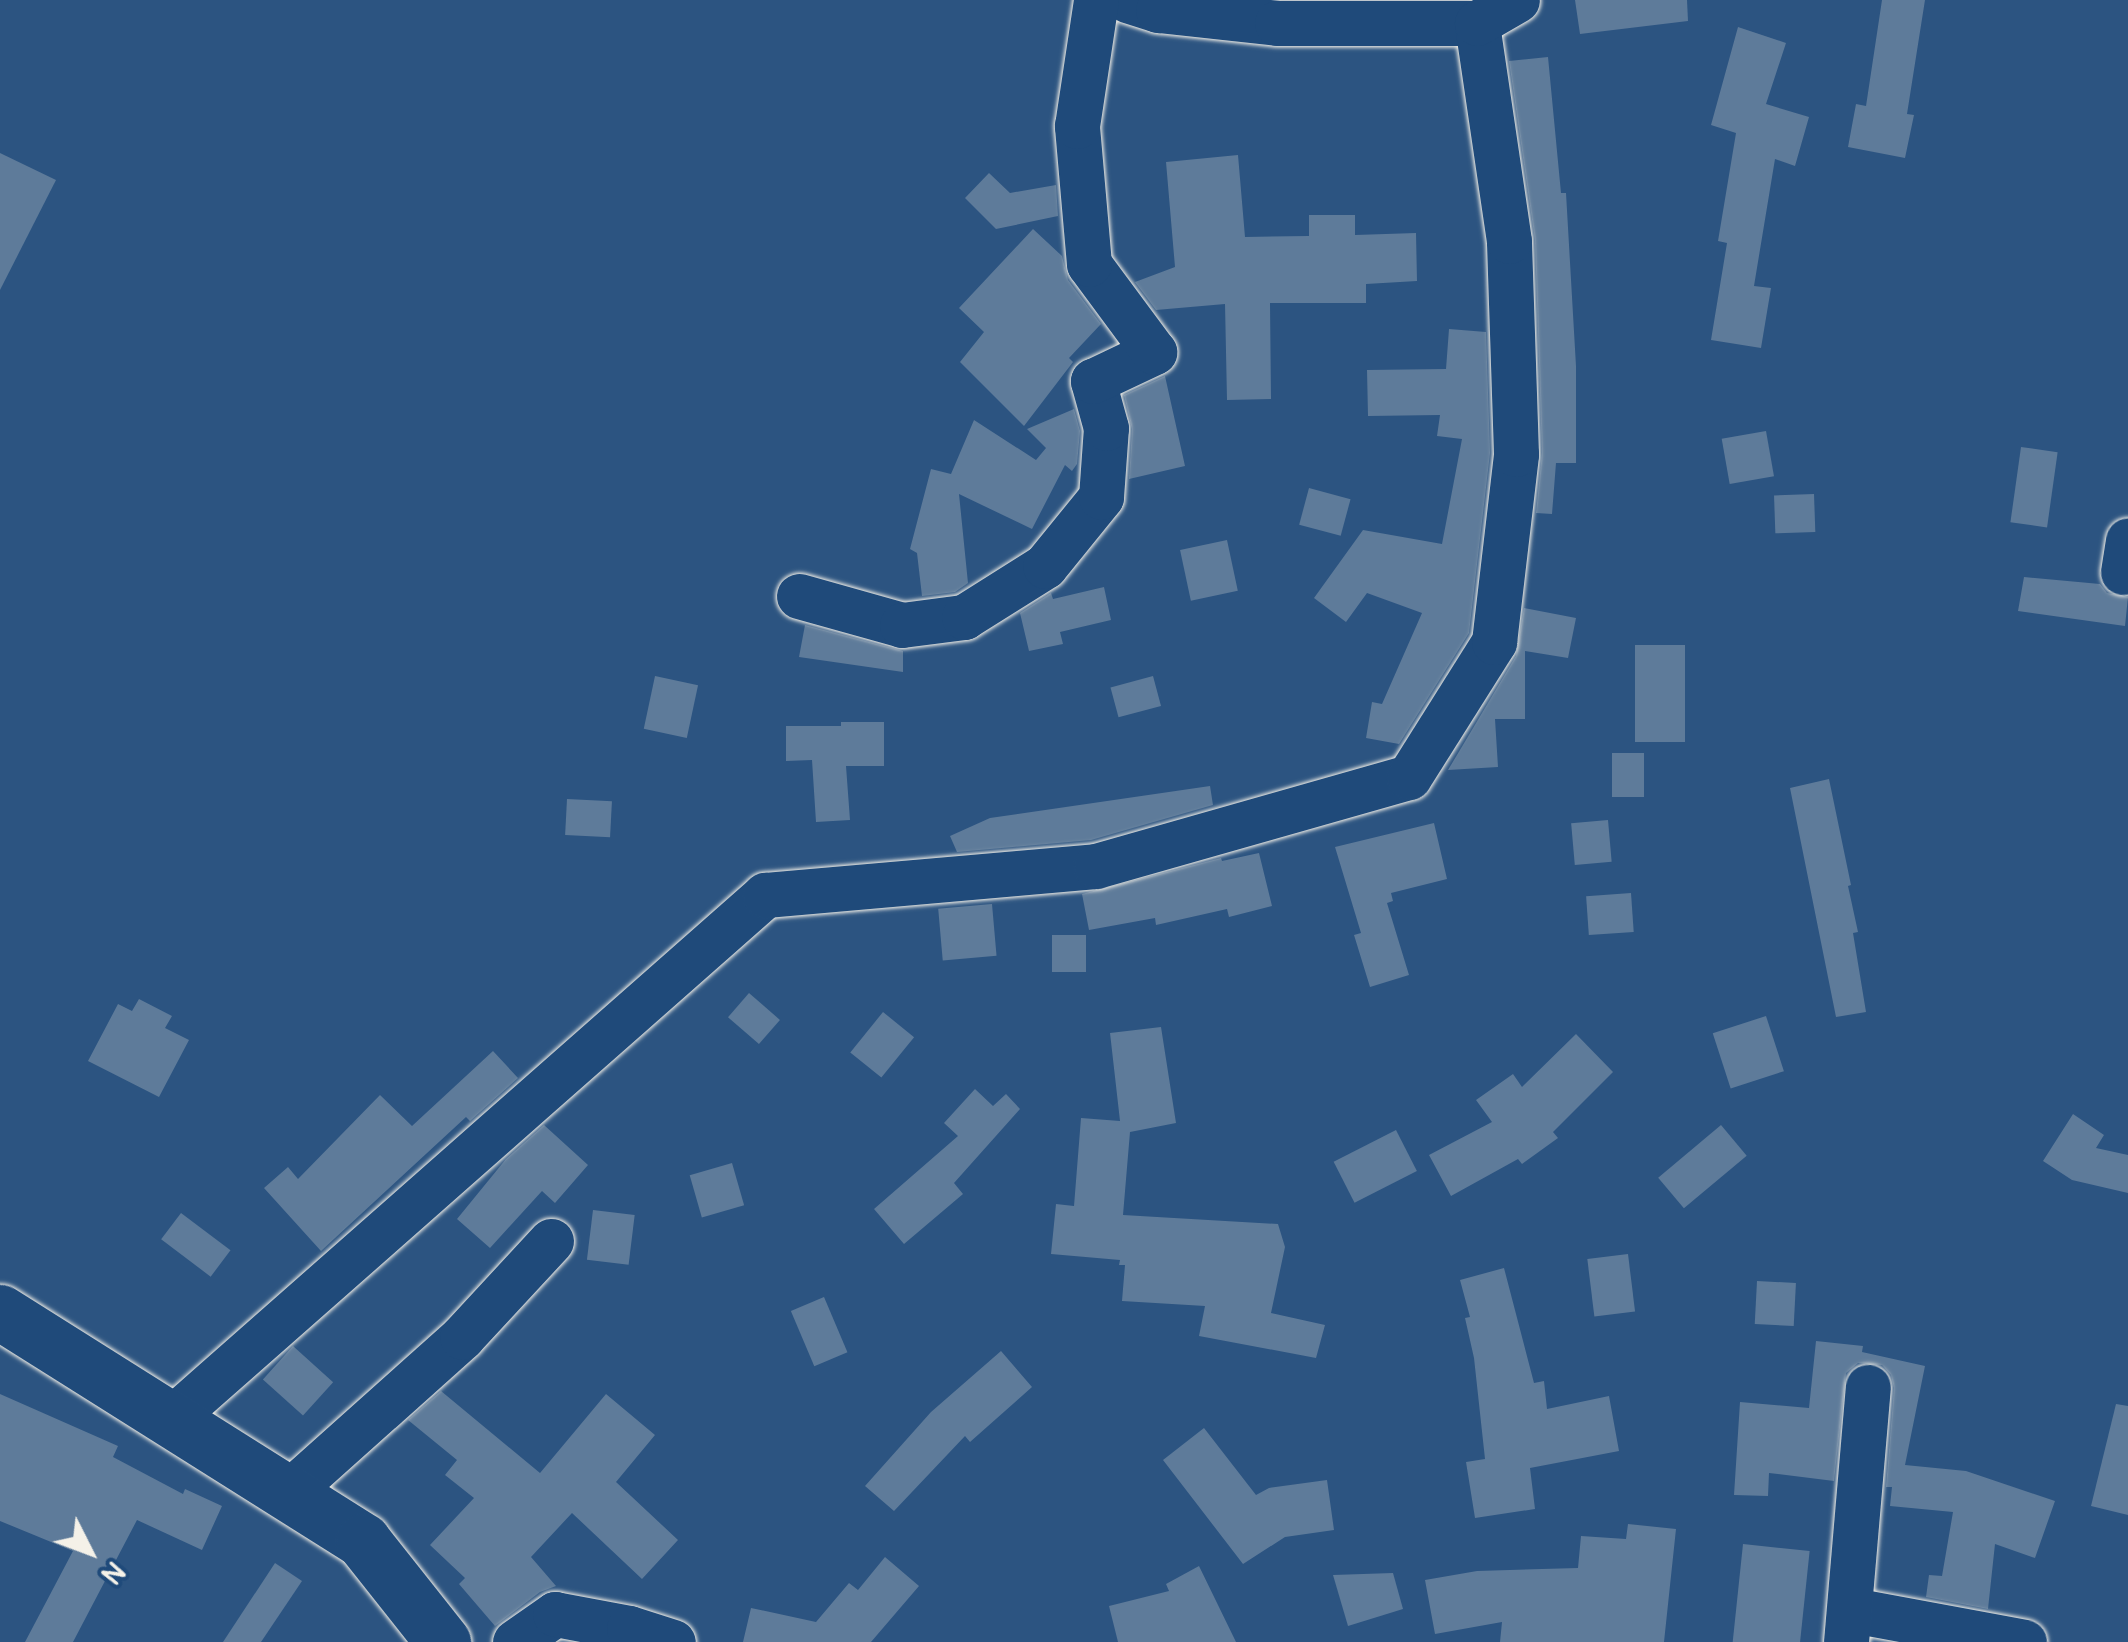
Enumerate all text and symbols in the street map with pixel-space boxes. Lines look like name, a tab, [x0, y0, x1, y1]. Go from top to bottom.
north arrow	[40, 1502, 140, 1602]
text: N	[93, 1554, 132, 1591]

